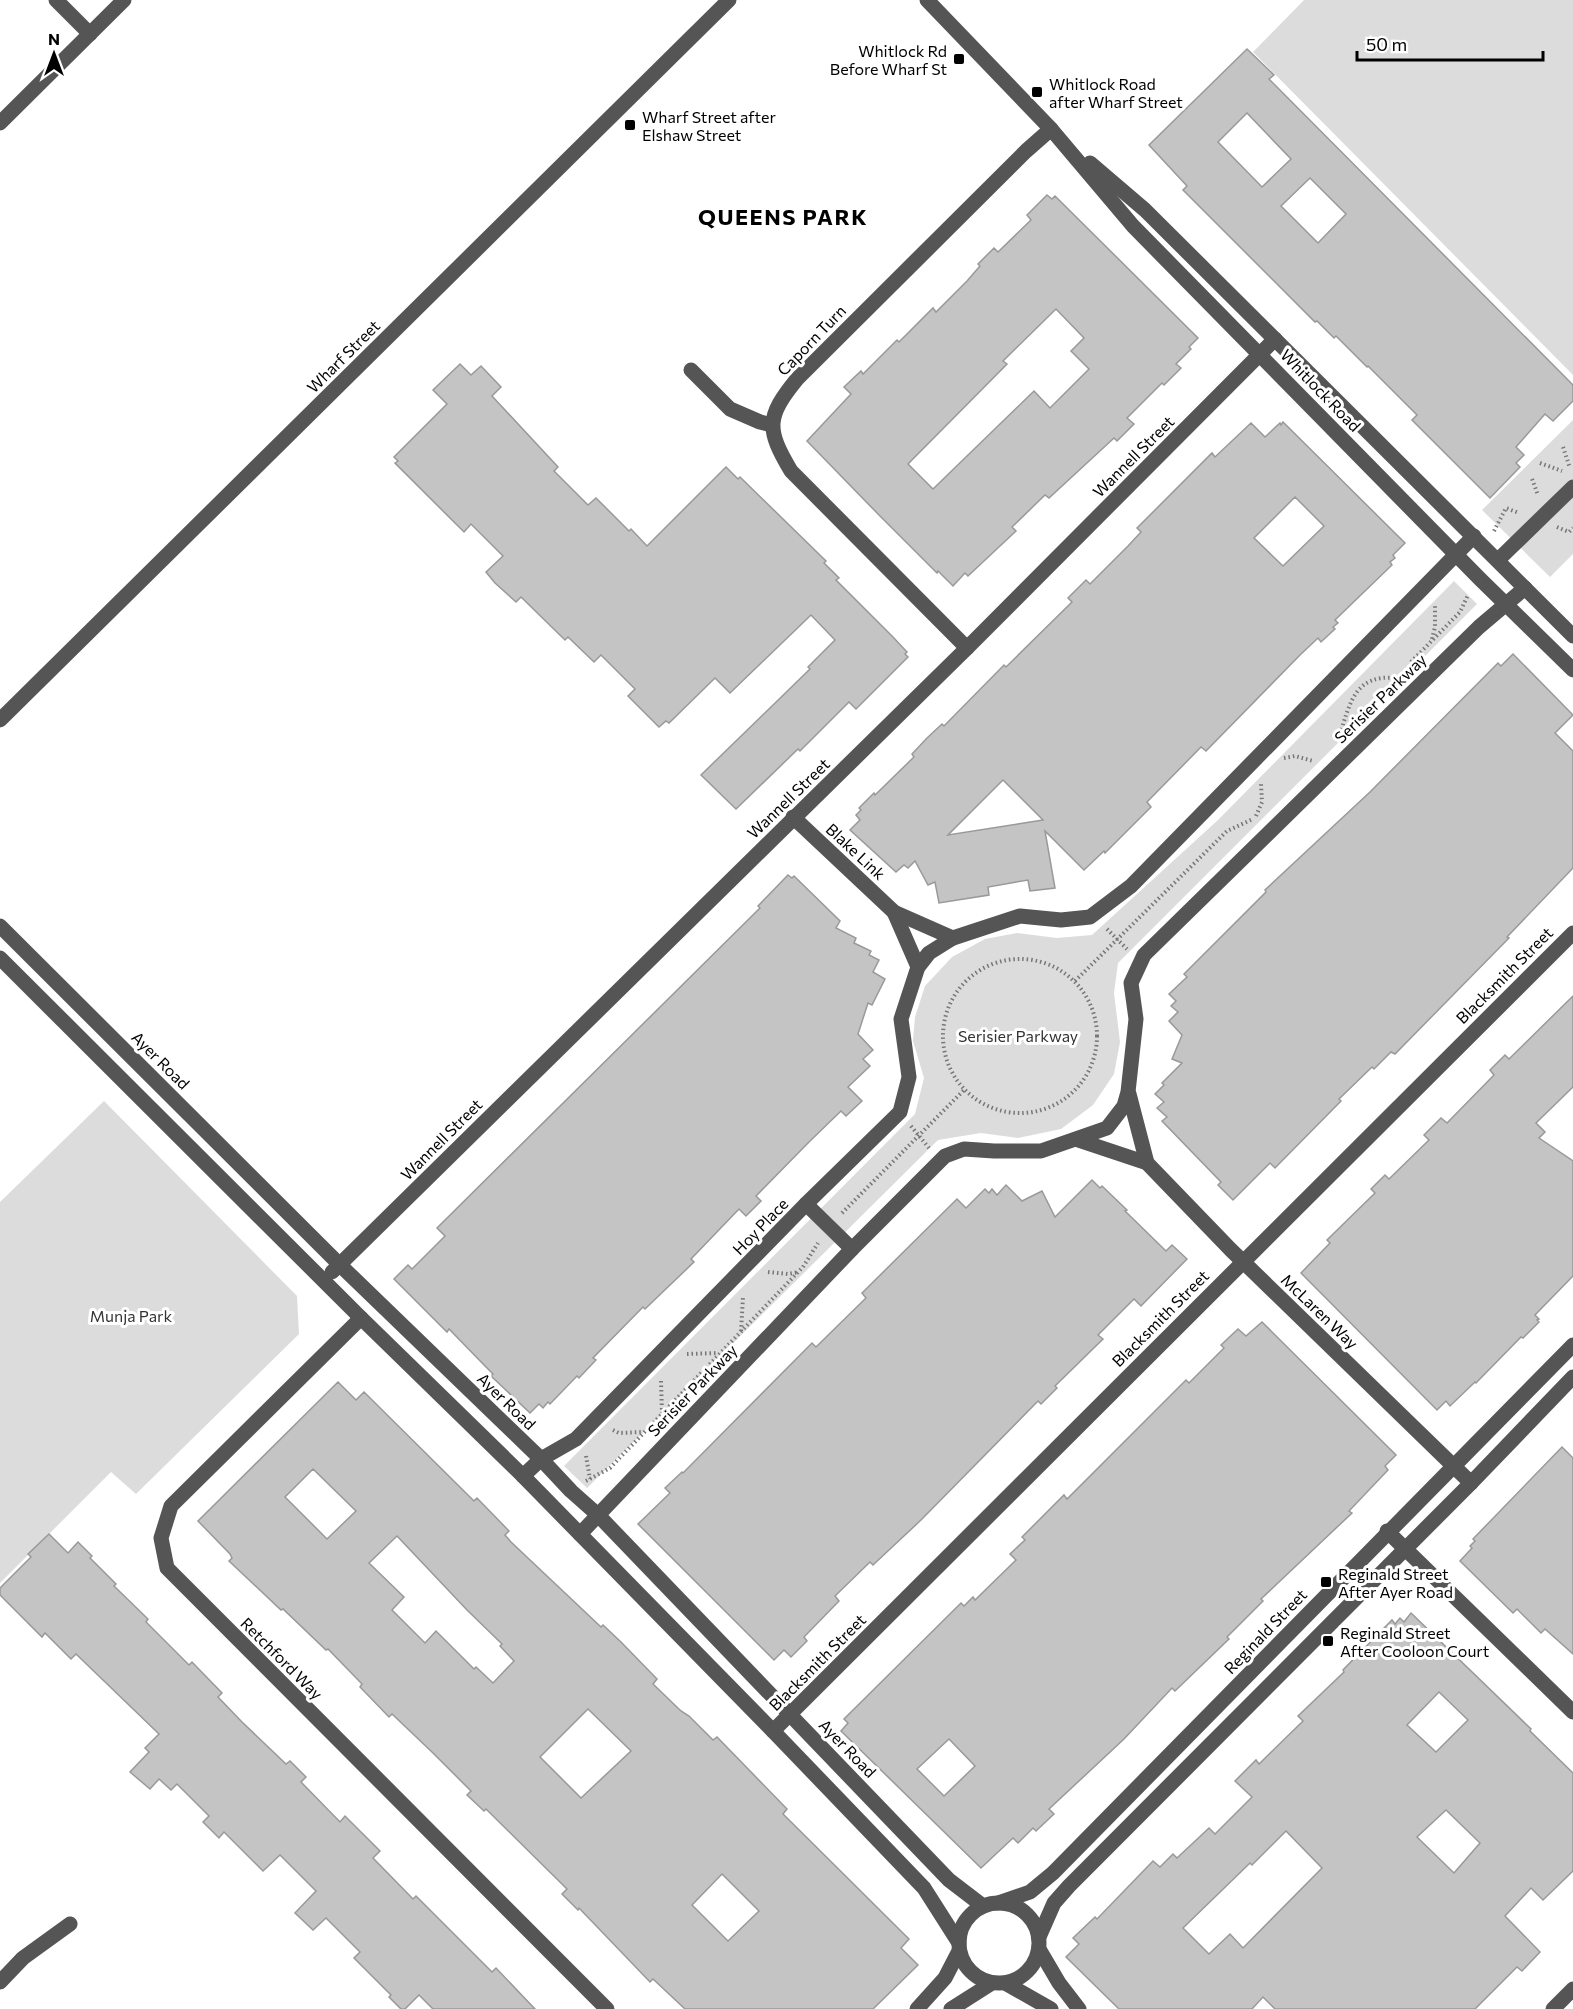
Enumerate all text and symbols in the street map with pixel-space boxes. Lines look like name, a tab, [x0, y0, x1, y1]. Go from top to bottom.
north arrow	[24, 24, 84, 84]
scale bar	[1357, 24, 1543, 62]
text: N	[48, 29, 60, 48]
text: 50 m	[1366, 33, 1407, 55]
place label: Whitlock Rd Before Wharf St	[830, 41, 947, 78]
marker: Whitlock Rd Before Wharf St	[952, 52, 966, 66]
place label: Whitlock Road after Wharf Street	[1049, 74, 1183, 111]
marker: Whitlock Road after Wharf Street	[1030, 85, 1044, 99]
place label: Wharf Street after Elshaw Street	[642, 107, 776, 144]
marker: Wharf Street after Elshaw Street	[623, 118, 637, 132]
district label: QUEENS PARK	[698, 203, 868, 230]
street label: Caporn Turn	[773, 301, 849, 379]
street label: Wharf Street	[303, 315, 384, 396]
street label: Whitlock Road	[1277, 345, 1365, 435]
street label: Wannell Street	[1088, 411, 1178, 501]
street label: Serisier Parkway	[1330, 649, 1430, 747]
street label: Wannell Street	[743, 754, 833, 842]
street label: Blake Link	[823, 819, 890, 883]
street label: Blacksmith Street	[1452, 922, 1557, 1027]
park label: Serisier Parkway	[958, 1026, 1078, 1045]
street label: Ayer Road	[128, 1027, 194, 1093]
street label: Wannell Street	[396, 1094, 486, 1184]
street label: Hoy Place	[728, 1194, 792, 1258]
street label: Blacksmith Street	[1108, 1265, 1213, 1370]
street label: McLaren Way	[1278, 1270, 1362, 1352]
park label: Munja Park	[90, 1306, 173, 1325]
street label: Serisier Parkway	[643, 1340, 741, 1440]
street label: Ayer Road	[474, 1369, 540, 1433]
place label: Reginald Street After Ayer Road	[1338, 1564, 1453, 1601]
marker: Reginald Street After Ayer Road	[1319, 1575, 1333, 1589]
street label: Reginald Street	[1220, 1584, 1311, 1677]
street label: Blacksmith Street	[765, 1609, 870, 1714]
street label: Retchford Way	[237, 1613, 327, 1703]
place label: Reginald Street After Cooloon Court	[1340, 1623, 1490, 1660]
marker: Reginald Street After Cooloon Court	[1321, 1634, 1335, 1648]
street label: Ayer Road	[816, 1715, 880, 1781]

